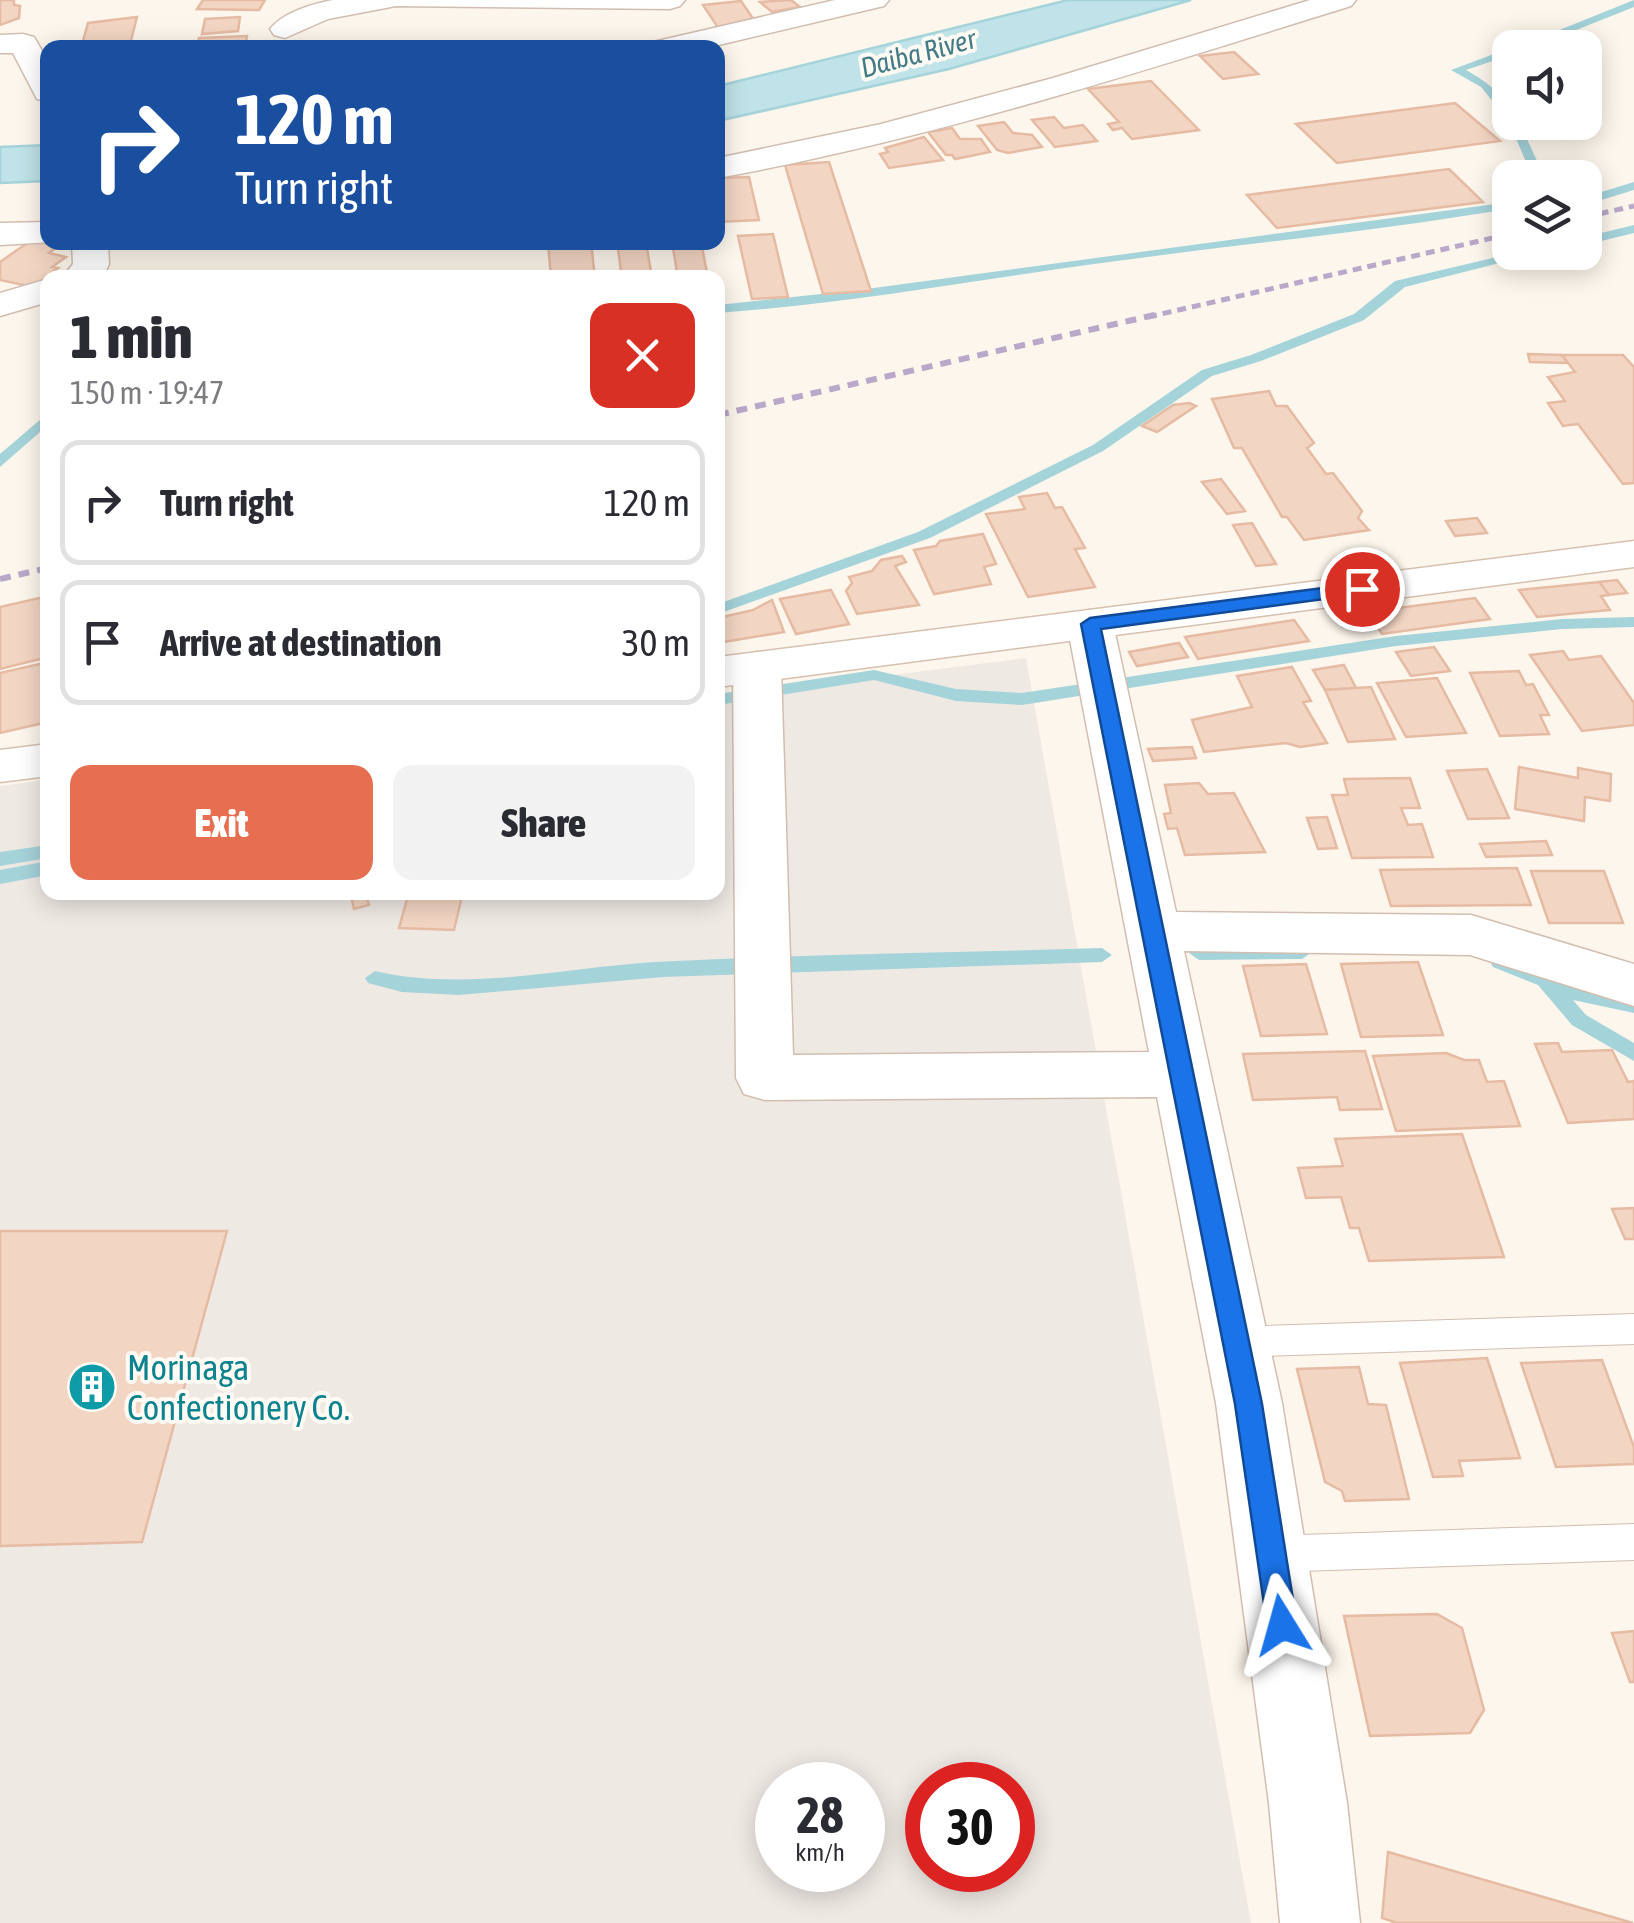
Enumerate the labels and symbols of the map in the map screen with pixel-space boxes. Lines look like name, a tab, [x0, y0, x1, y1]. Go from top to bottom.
water label: Daiba River	[857, 22, 981, 84]
pin	[1320, 547, 1405, 632]
place label: Morinaga Confectionery Co.	[127, 1347, 350, 1427]
building icon: Morinaga Confectionery Co.	[66, 1361, 118, 1413]
position arrow	[1230, 1573, 1334, 1677]
speed limit sign: 30	[905, 1762, 1035, 1892]

